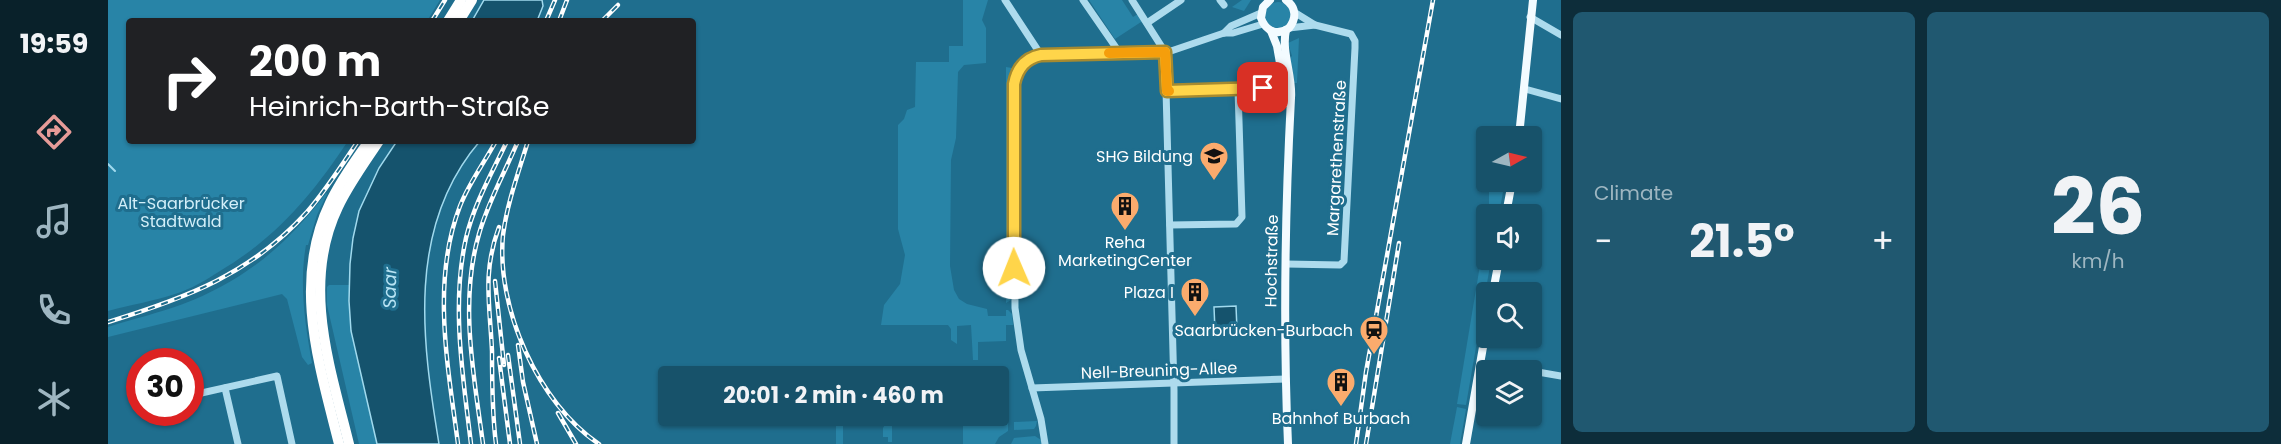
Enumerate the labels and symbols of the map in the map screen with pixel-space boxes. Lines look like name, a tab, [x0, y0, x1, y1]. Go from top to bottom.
pin	[1237, 62, 1288, 113]
street label: Margarethenstraße	[1321, 79, 1352, 237]
north arrow	[1476, 126, 1542, 192]
school or university icon: SHG Bildung	[1198, 140, 1230, 182]
place label: SHG Bildung	[1096, 145, 1193, 168]
building icon: Reha MarketingCenter	[1109, 190, 1141, 232]
park label: Alt-Saarbrücker Stadtwald	[117, 192, 245, 233]
street label: Hochstraße	[1259, 214, 1284, 308]
place label: Reha MarketingCenter	[1058, 231, 1192, 272]
position arrow	[982, 236, 1046, 300]
water label: Saar	[377, 266, 402, 309]
building icon: Plaza I	[1179, 276, 1211, 318]
place label: Plaza I	[1124, 281, 1174, 304]
station icon: Saarbrücken-Burbach	[1358, 314, 1390, 356]
place label: Saarbrücken-Burbach	[1174, 319, 1353, 342]
speed limit sign: 30	[126, 348, 204, 426]
street label: Nell-Breuning-Allee	[1080, 356, 1238, 385]
building icon: Bahnhof Burbach	[1325, 366, 1357, 408]
place label: Bahnhof Burbach	[1272, 407, 1410, 430]

